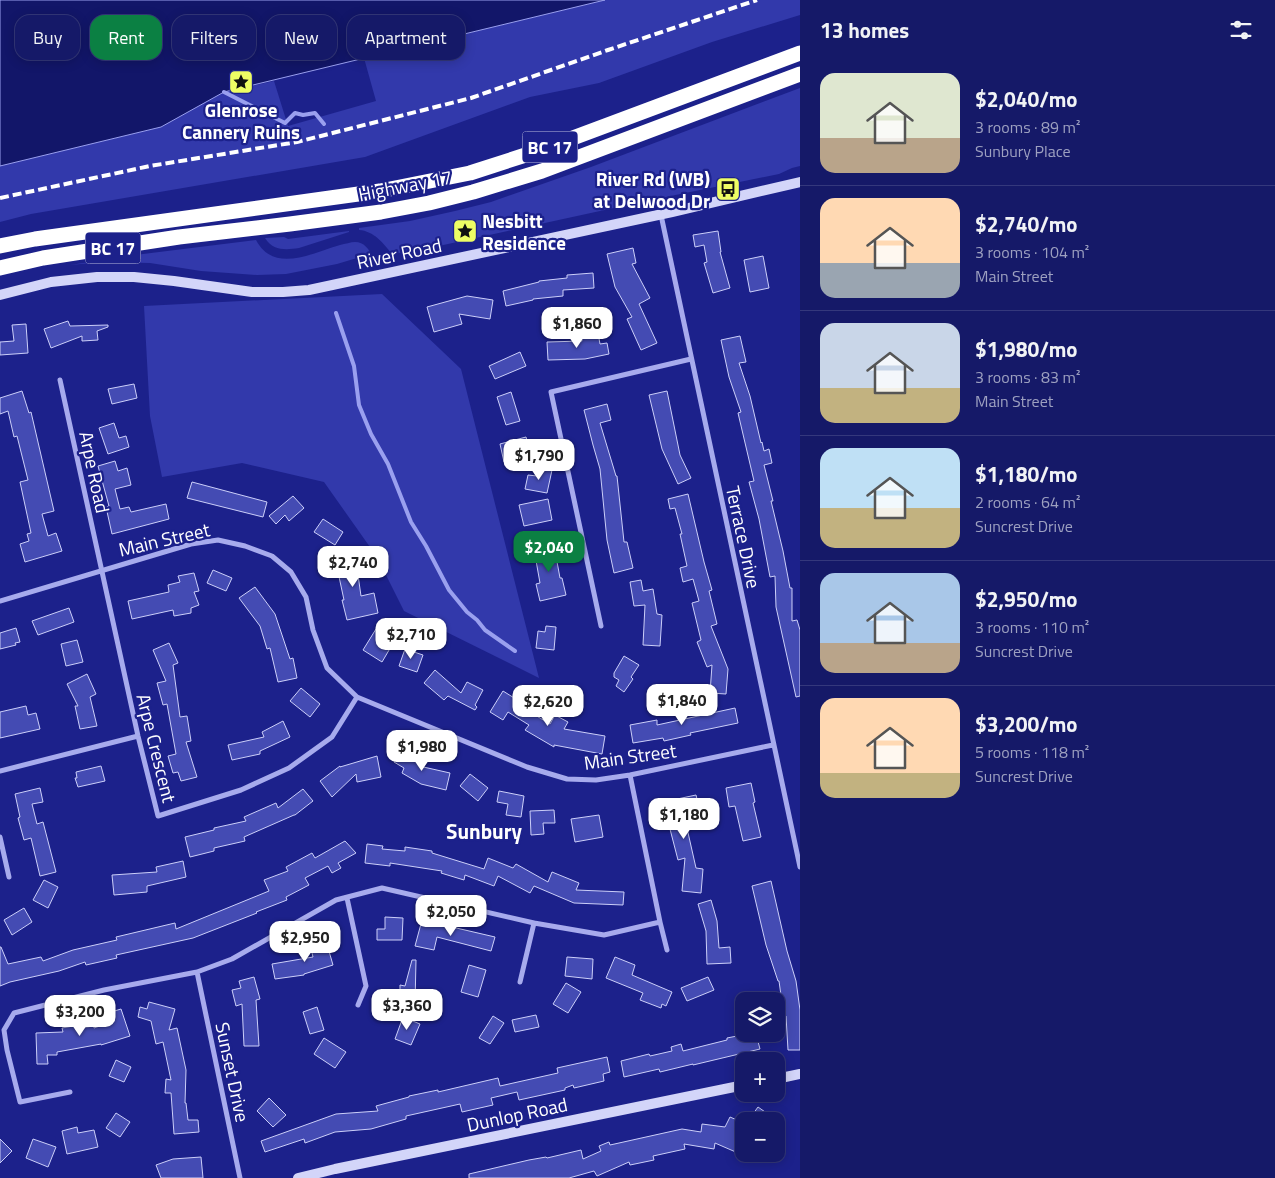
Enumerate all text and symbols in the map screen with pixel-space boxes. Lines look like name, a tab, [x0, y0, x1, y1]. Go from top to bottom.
text: 13 homes	[820, 14, 909, 46]
chip: Buy	[15, 15, 80, 60]
chip: Rent	[90, 15, 162, 60]
chip: Filters	[172, 15, 256, 60]
chip: New	[266, 15, 337, 60]
chip: Apartment	[347, 15, 465, 60]
icon: filters	[1227, 16, 1255, 44]
place icon: Glenrose Cannery Ruins	[228, 69, 254, 95]
text: $2,040/mo	[975, 83, 1077, 115]
icon: home	[860, 93, 920, 153]
place label: Glenrose Cannery Ruins	[182, 95, 300, 146]
text: 3 rooms · 89 m²	[975, 115, 1080, 139]
road number: BC 17	[522, 132, 578, 162]
text: Sunbury Place	[975, 139, 1071, 163]
street label: Highway 17	[355, 162, 455, 208]
place label: River Rd (WB) at Delwood Dr	[594, 164, 710, 215]
bus stop icon: River Rd (WB) at Delwood Dr	[715, 176, 741, 202]
place label: Nesbitt Residence	[482, 206, 566, 257]
text: $2,740/mo	[975, 208, 1077, 240]
place icon: Nesbitt Residence	[452, 218, 478, 244]
icon: home	[860, 218, 920, 278]
street label: River Road	[354, 230, 444, 276]
road number: BC 17	[86, 232, 140, 264]
text: 3 rooms · 104 m²	[975, 240, 1089, 264]
text: Main Street	[975, 264, 1053, 288]
pin: $1,860	[536, 306, 618, 349]
text: $1,860	[552, 311, 602, 335]
text: $1,980/mo	[975, 333, 1077, 365]
icon: home	[860, 343, 920, 403]
text: 3 rooms · 83 m²	[975, 365, 1080, 389]
text: Main Street	[975, 389, 1053, 413]
street label: Arpe Road	[72, 428, 118, 516]
pin: $1,790	[498, 438, 580, 481]
text: $1,790	[514, 443, 564, 467]
text: $1,180/mo	[975, 458, 1077, 490]
icon: home	[860, 468, 920, 528]
street label: Terrace Drive	[719, 483, 769, 591]
text: 2 rooms · 64 m²	[975, 490, 1080, 514]
street label: Main Street	[115, 514, 213, 564]
text: Suncrest Drive	[975, 514, 1073, 538]
pin: $2,040	[508, 530, 590, 573]
text: $2,040	[524, 535, 574, 559]
pin: $2,740	[312, 546, 394, 588]
text: $2,740	[328, 550, 378, 574]
text: $2,950/mo	[975, 583, 1077, 615]
icon: home	[860, 593, 920, 653]
text: 3 rooms · 110 m²	[975, 615, 1089, 639]
pin: $2,710	[370, 618, 452, 660]
text: $2,710	[386, 622, 436, 646]
text: Suncrest Drive	[975, 639, 1073, 663]
pin: $2,620	[507, 684, 589, 727]
pin: $1,840	[641, 684, 723, 726]
text: $1,840	[657, 688, 707, 712]
text: $2,620	[523, 689, 573, 713]
street label: Arpe Crescent	[129, 690, 185, 806]
text: $3,200/mo	[975, 708, 1077, 740]
icon: home	[860, 718, 920, 778]
pin: $1,980	[381, 730, 463, 772]
text: $1,980	[397, 734, 447, 758]
street label: Main Street	[582, 735, 678, 777]
text: 5 rooms · 118 m²	[975, 740, 1089, 764]
text: Suncrest Drive	[975, 764, 1073, 788]
pin: $1,180	[643, 798, 725, 840]
text: $1,180	[659, 802, 709, 826]
district label: Sunbury	[446, 815, 522, 847]
pin: $2,050	[410, 894, 492, 937]
text: $2,050	[426, 899, 476, 923]
pin: $2,950	[264, 920, 346, 963]
text: $2,950	[280, 925, 330, 949]
pin: $3,360	[366, 988, 448, 1031]
map controls	[735, 992, 785, 1162]
button: layers	[735, 992, 785, 1042]
text: $3,360	[382, 993, 432, 1017]
pin: $3,200	[39, 994, 121, 1037]
text: $3,200	[55, 999, 105, 1023]
street label: Sunset Drive	[208, 1019, 258, 1125]
button: +	[735, 1052, 785, 1102]
street label: Dunlop Road	[464, 1089, 570, 1139]
button: −	[735, 1112, 785, 1162]

